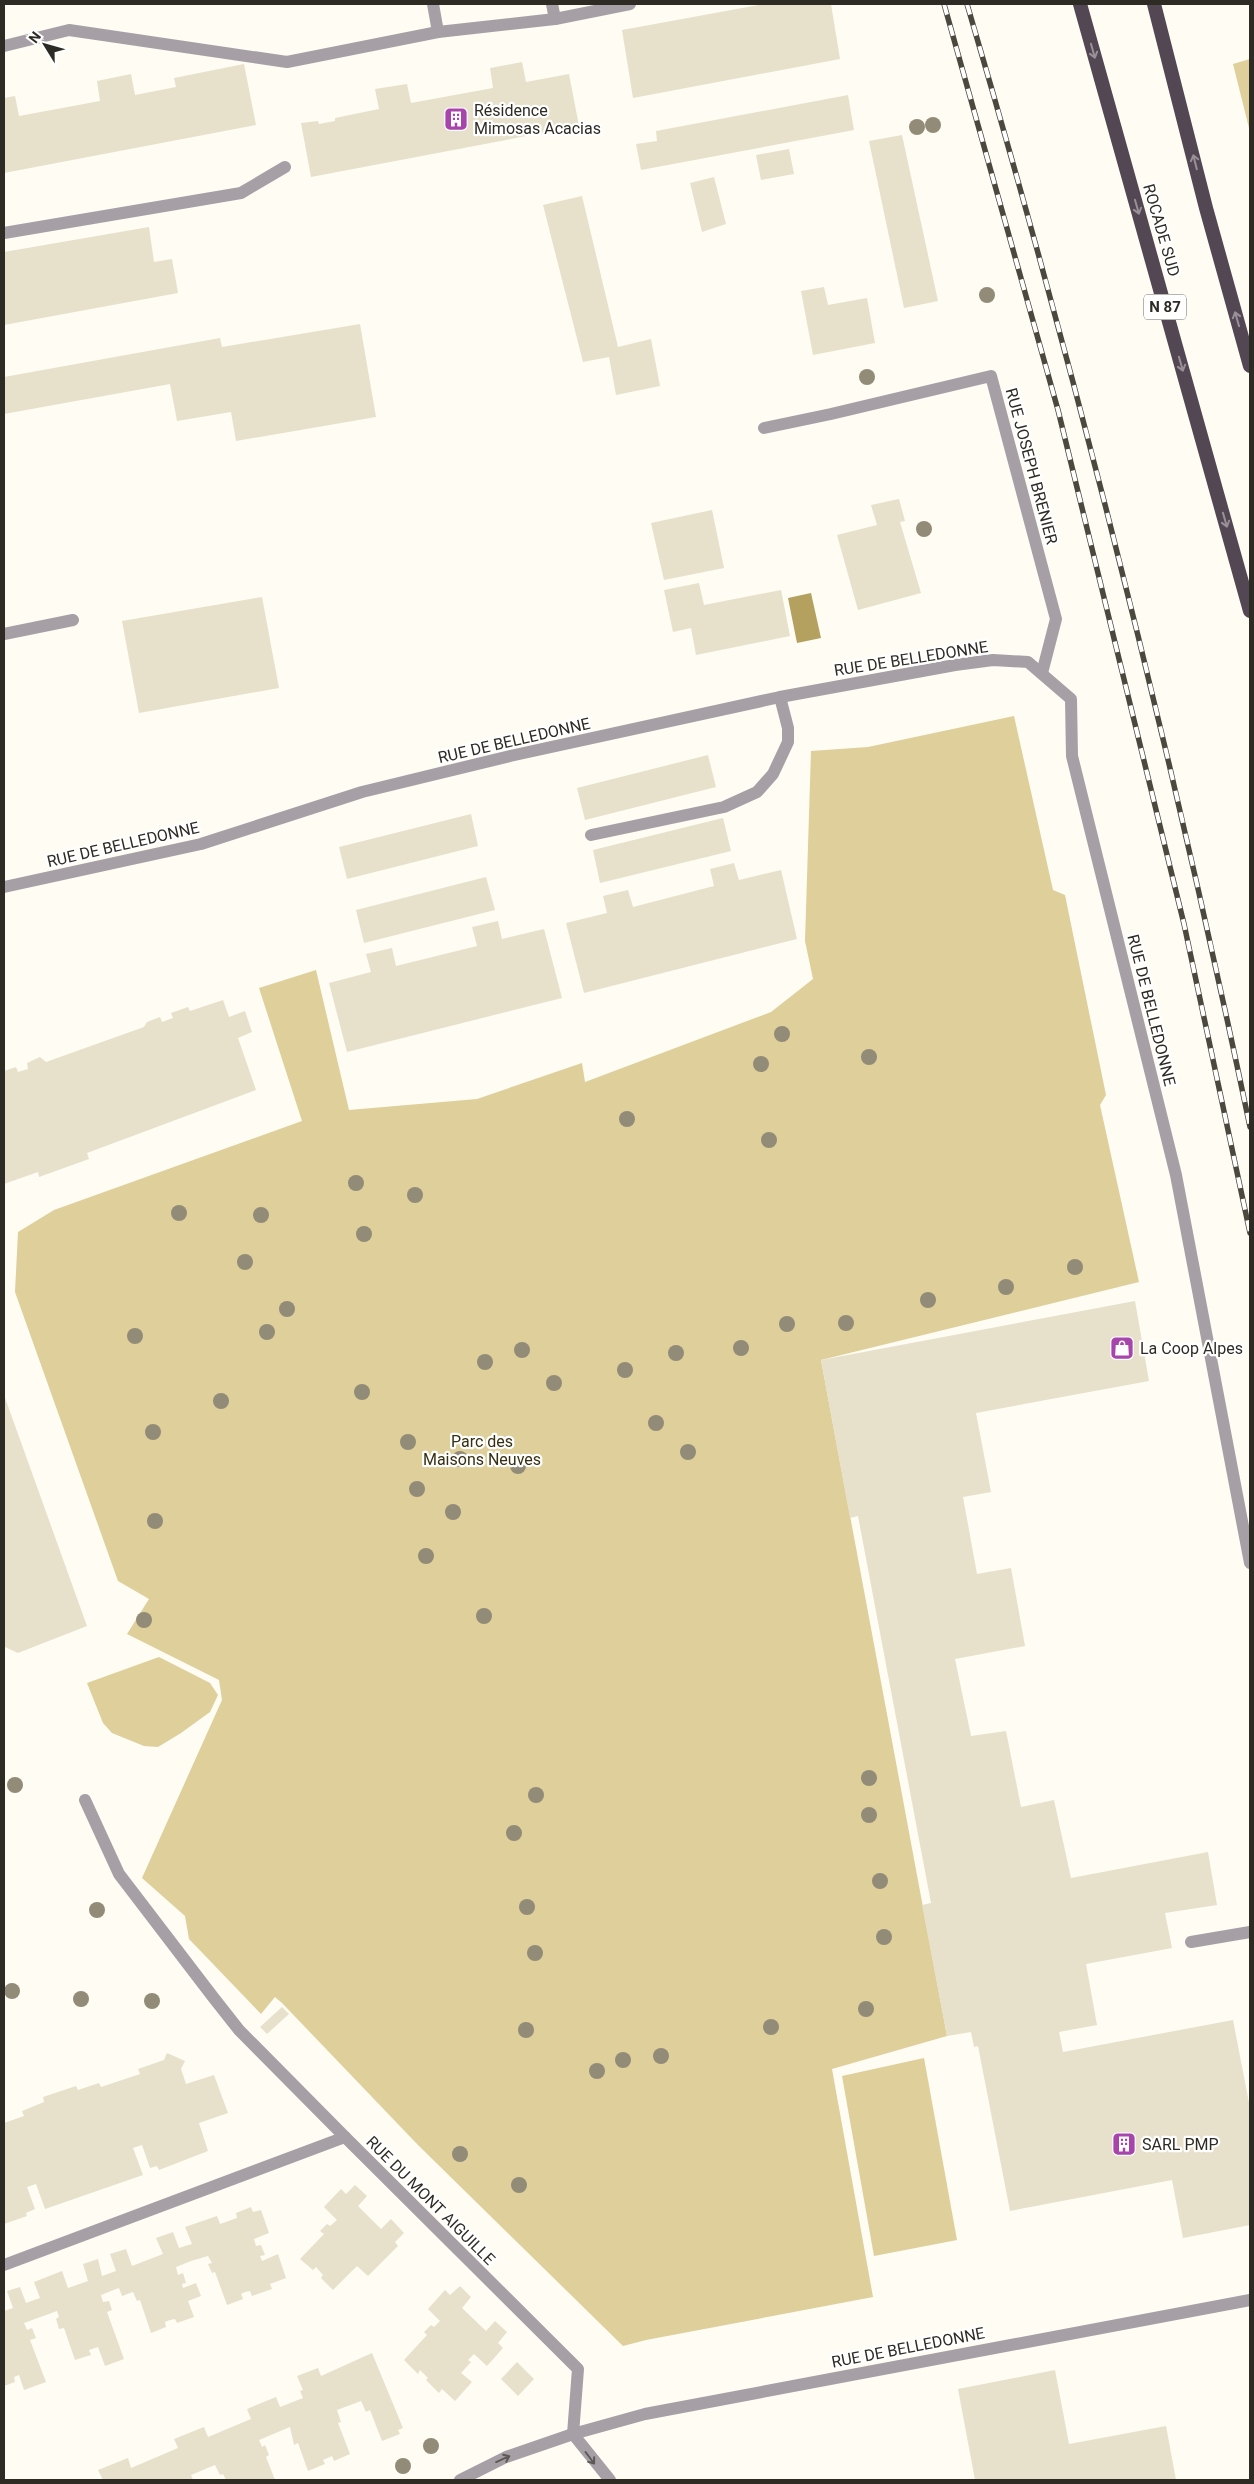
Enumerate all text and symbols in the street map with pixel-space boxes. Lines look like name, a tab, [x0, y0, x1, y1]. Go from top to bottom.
north arrow	[20, 20, 70, 70]
text: N	[25, 28, 44, 46]
one-way arrow	[1089, 42, 1099, 58]
place label: Résidence Mimosas Acacias	[474, 101, 601, 138]
building icon: Résidence Mimosas Acacias	[443, 106, 469, 132]
one-way arrow	[1189, 155, 1199, 171]
street label: ROCADE SUD	[1139, 182, 1184, 279]
one-way arrow	[1133, 199, 1143, 215]
road number: N 87	[1144, 294, 1186, 320]
one-way arrow	[1232, 312, 1241, 328]
one-way arrow	[1177, 355, 1186, 371]
street label: RUE JOSEPH BRENIER	[1002, 386, 1062, 546]
one-way arrow	[1220, 512, 1230, 528]
street label: RUE DE BELLEDONNE	[833, 637, 989, 680]
street label: RUE DE BELLEDONNE	[436, 714, 592, 767]
street label: RUE DE BELLEDONNE	[45, 818, 201, 871]
street label: RUE DE BELLEDONNE	[1123, 932, 1180, 1088]
shop icon: La Coop Alpes	[1109, 1335, 1135, 1361]
place label: La Coop Alpes	[1140, 1339, 1243, 1358]
park label: Parc des Maisons Neuves	[423, 1432, 541, 1469]
building icon: SARL PMP	[1111, 2131, 1137, 2157]
street label: RUE DU MONT AIGUILLE	[362, 2132, 499, 2269]
place label: SARL PMP	[1142, 2135, 1219, 2154]
street label: RUE DE BELLEDONNE	[830, 2323, 986, 2372]
one-way arrow	[585, 2451, 596, 2464]
one-way arrow	[495, 2454, 510, 2463]

